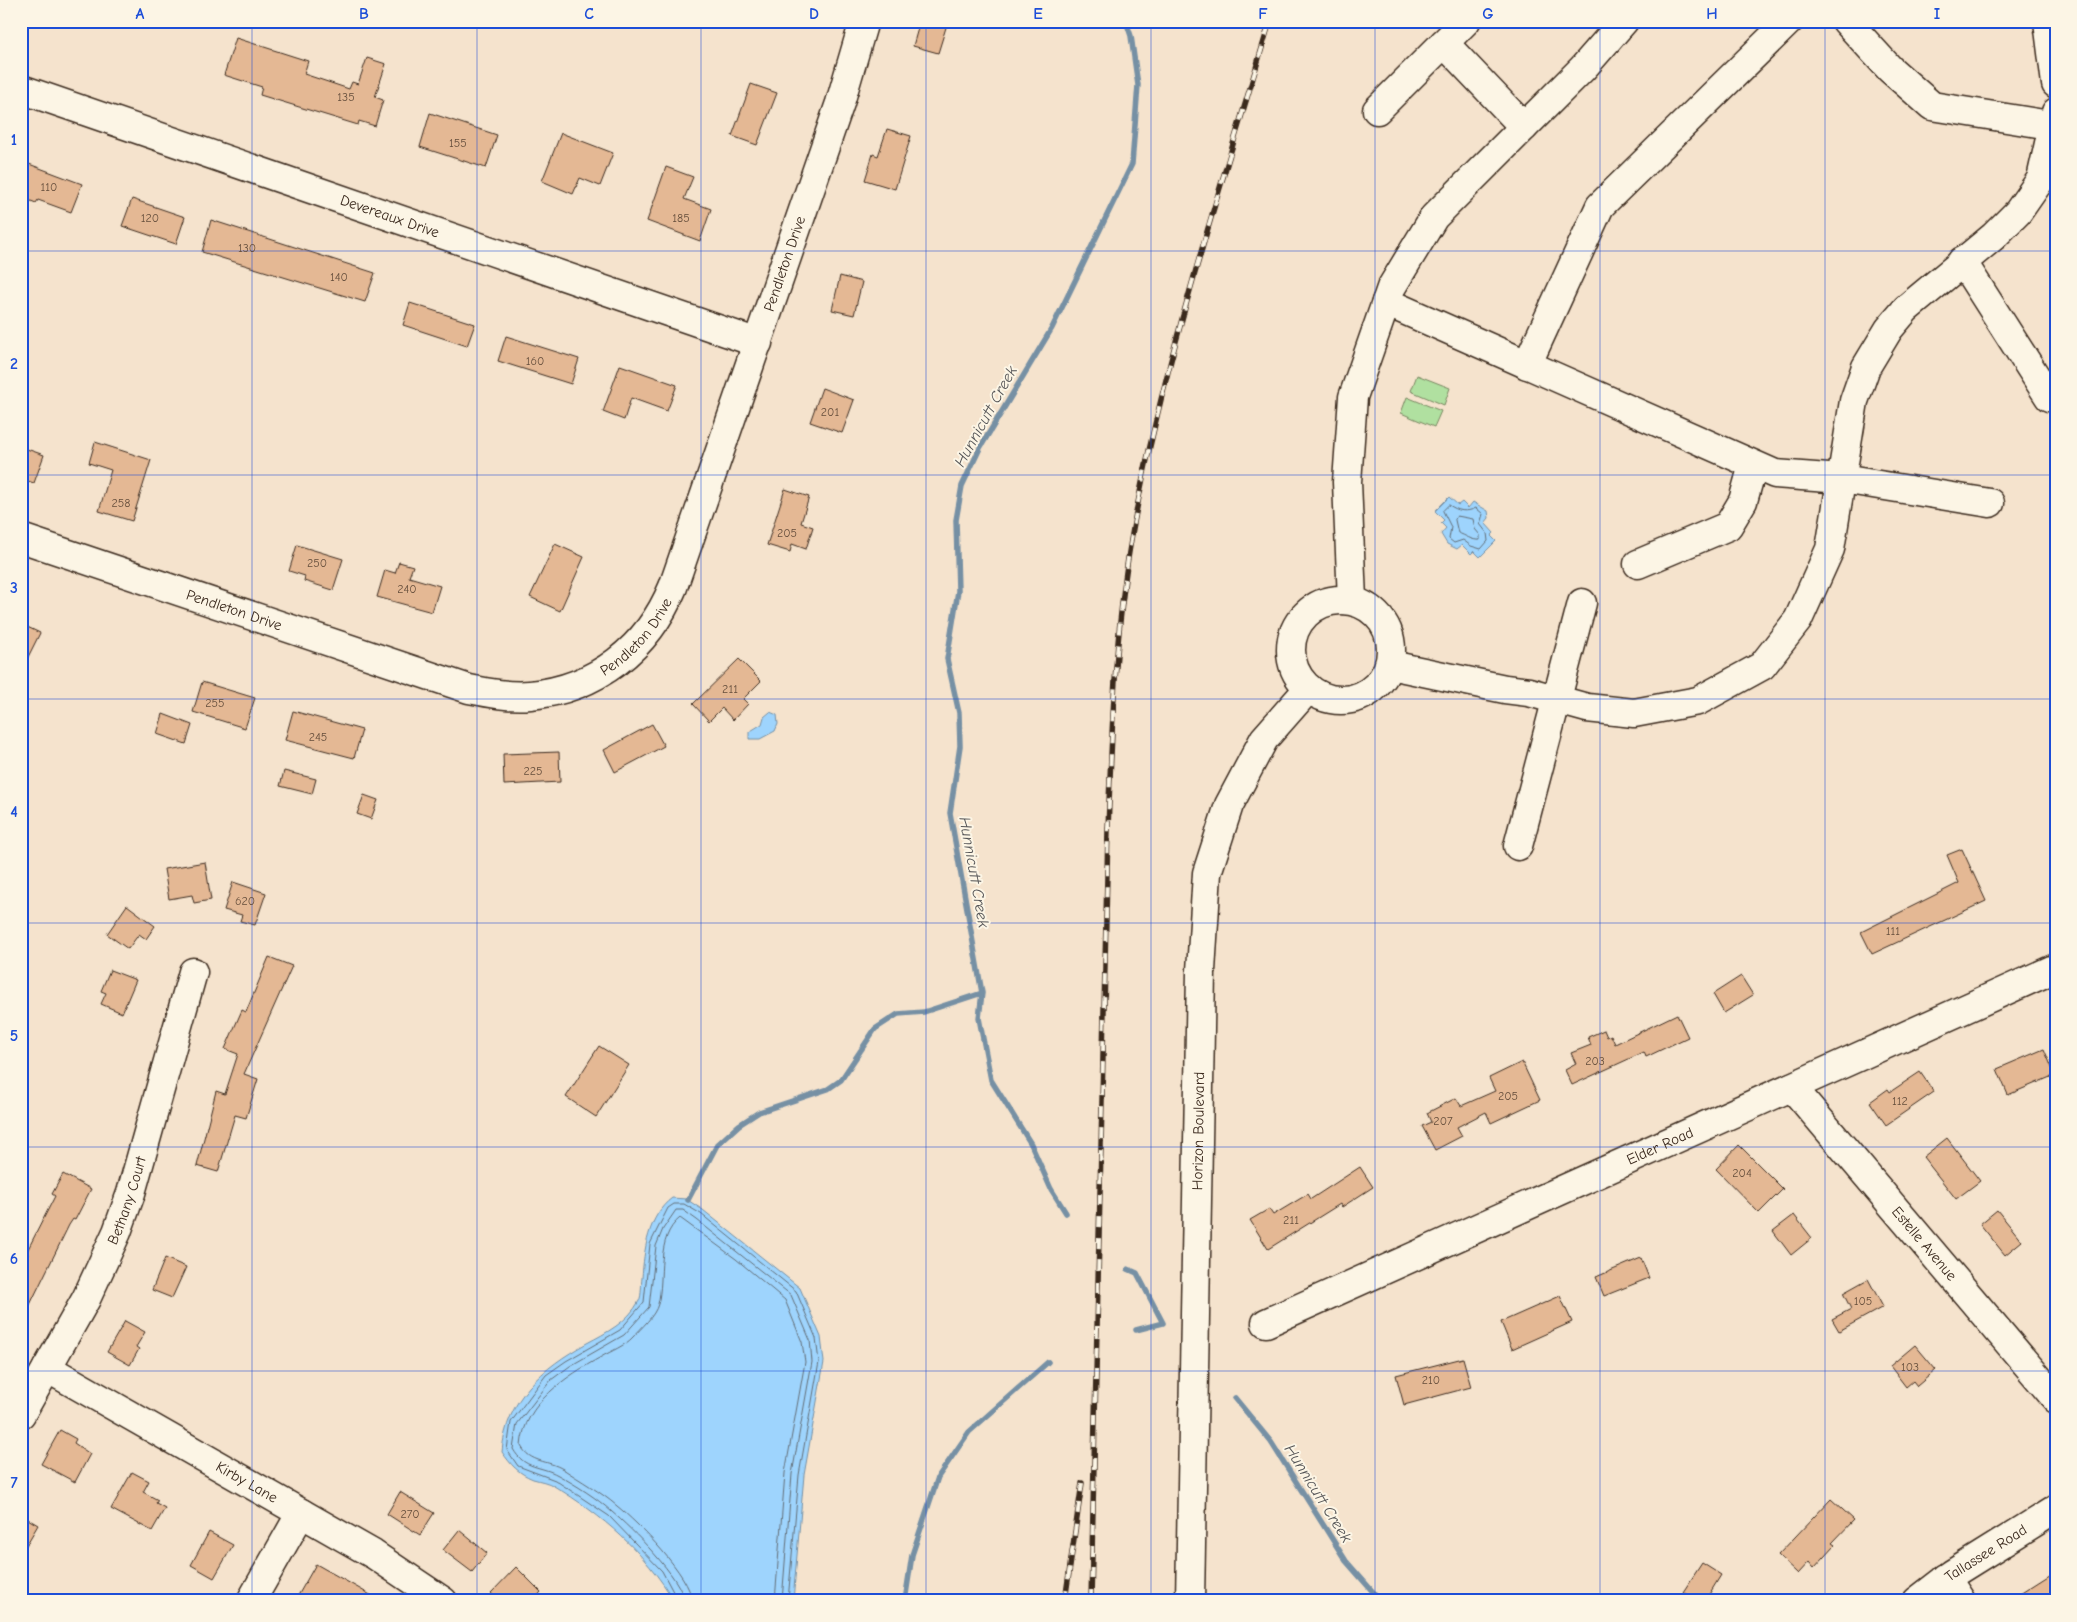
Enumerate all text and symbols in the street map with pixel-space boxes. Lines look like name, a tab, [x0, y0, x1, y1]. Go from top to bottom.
text: A	[136, 5, 145, 23]
text: B	[359, 5, 369, 23]
text: C	[584, 5, 594, 23]
text: D	[809, 5, 819, 23]
text: E	[1033, 5, 1043, 23]
text: F	[1258, 5, 1268, 23]
text: G	[1482, 5, 1494, 23]
text: H	[1706, 5, 1718, 23]
text: I	[1934, 5, 1940, 23]
house number: 135	[337, 90, 355, 104]
text: 1	[11, 131, 17, 149]
house number: 155	[449, 136, 467, 150]
house number: 110	[41, 180, 57, 194]
street label: Devereaux Drive	[338, 191, 442, 242]
house number: 120	[141, 211, 159, 225]
house number: 185	[672, 211, 690, 225]
street label: Pendleton Drive	[760, 213, 810, 314]
house number: 130	[238, 241, 256, 255]
house number: 140	[330, 270, 348, 284]
house number: 160	[526, 354, 544, 368]
text: 2	[10, 355, 18, 373]
water label: Hunnicutt Creek	[951, 363, 1021, 470]
house number: 201	[821, 405, 839, 419]
house number: 258	[112, 496, 130, 510]
house number: 205	[777, 526, 797, 540]
house number: 250	[307, 556, 327, 570]
text: 3	[10, 579, 18, 597]
house number: 240	[397, 582, 417, 596]
street label: Pendleton Drive	[184, 585, 285, 634]
street label: Pendleton Drive	[597, 594, 676, 680]
house number: 211	[722, 682, 738, 696]
house number: 255	[205, 696, 225, 710]
house number: 245	[309, 730, 327, 744]
house number: 225	[523, 764, 543, 778]
text: 4	[10, 803, 18, 821]
water label: Hunnicutt Creek	[955, 815, 993, 929]
house number: 620	[235, 894, 255, 908]
house number: 111	[1886, 924, 1900, 938]
text: 5	[10, 1027, 18, 1045]
house number: 203	[1585, 1054, 1605, 1068]
street label: Horizon Boulevard	[1188, 1072, 1208, 1190]
house number: 205	[1498, 1089, 1518, 1103]
house number: 112	[1892, 1094, 1908, 1108]
house number: 207	[1433, 1114, 1453, 1128]
street label: Elder Road	[1624, 1123, 1696, 1169]
street label: Bethany Court	[103, 1154, 150, 1248]
house number: 204	[1732, 1166, 1752, 1180]
street label: Estelle Avenue	[1888, 1203, 1961, 1285]
house number: 211	[1283, 1213, 1299, 1227]
text: 6	[10, 1250, 18, 1268]
house number: 105	[1854, 1294, 1872, 1308]
house number: 103	[1901, 1360, 1919, 1374]
house number: 210	[1422, 1373, 1440, 1387]
water label: Hunnicutt Creek	[1281, 1441, 1356, 1546]
street label: Kirby Lane	[213, 1457, 281, 1507]
text: 7	[10, 1474, 18, 1492]
house number: 270	[400, 1507, 420, 1521]
street label: Tallassee Road	[1941, 1521, 2030, 1585]

